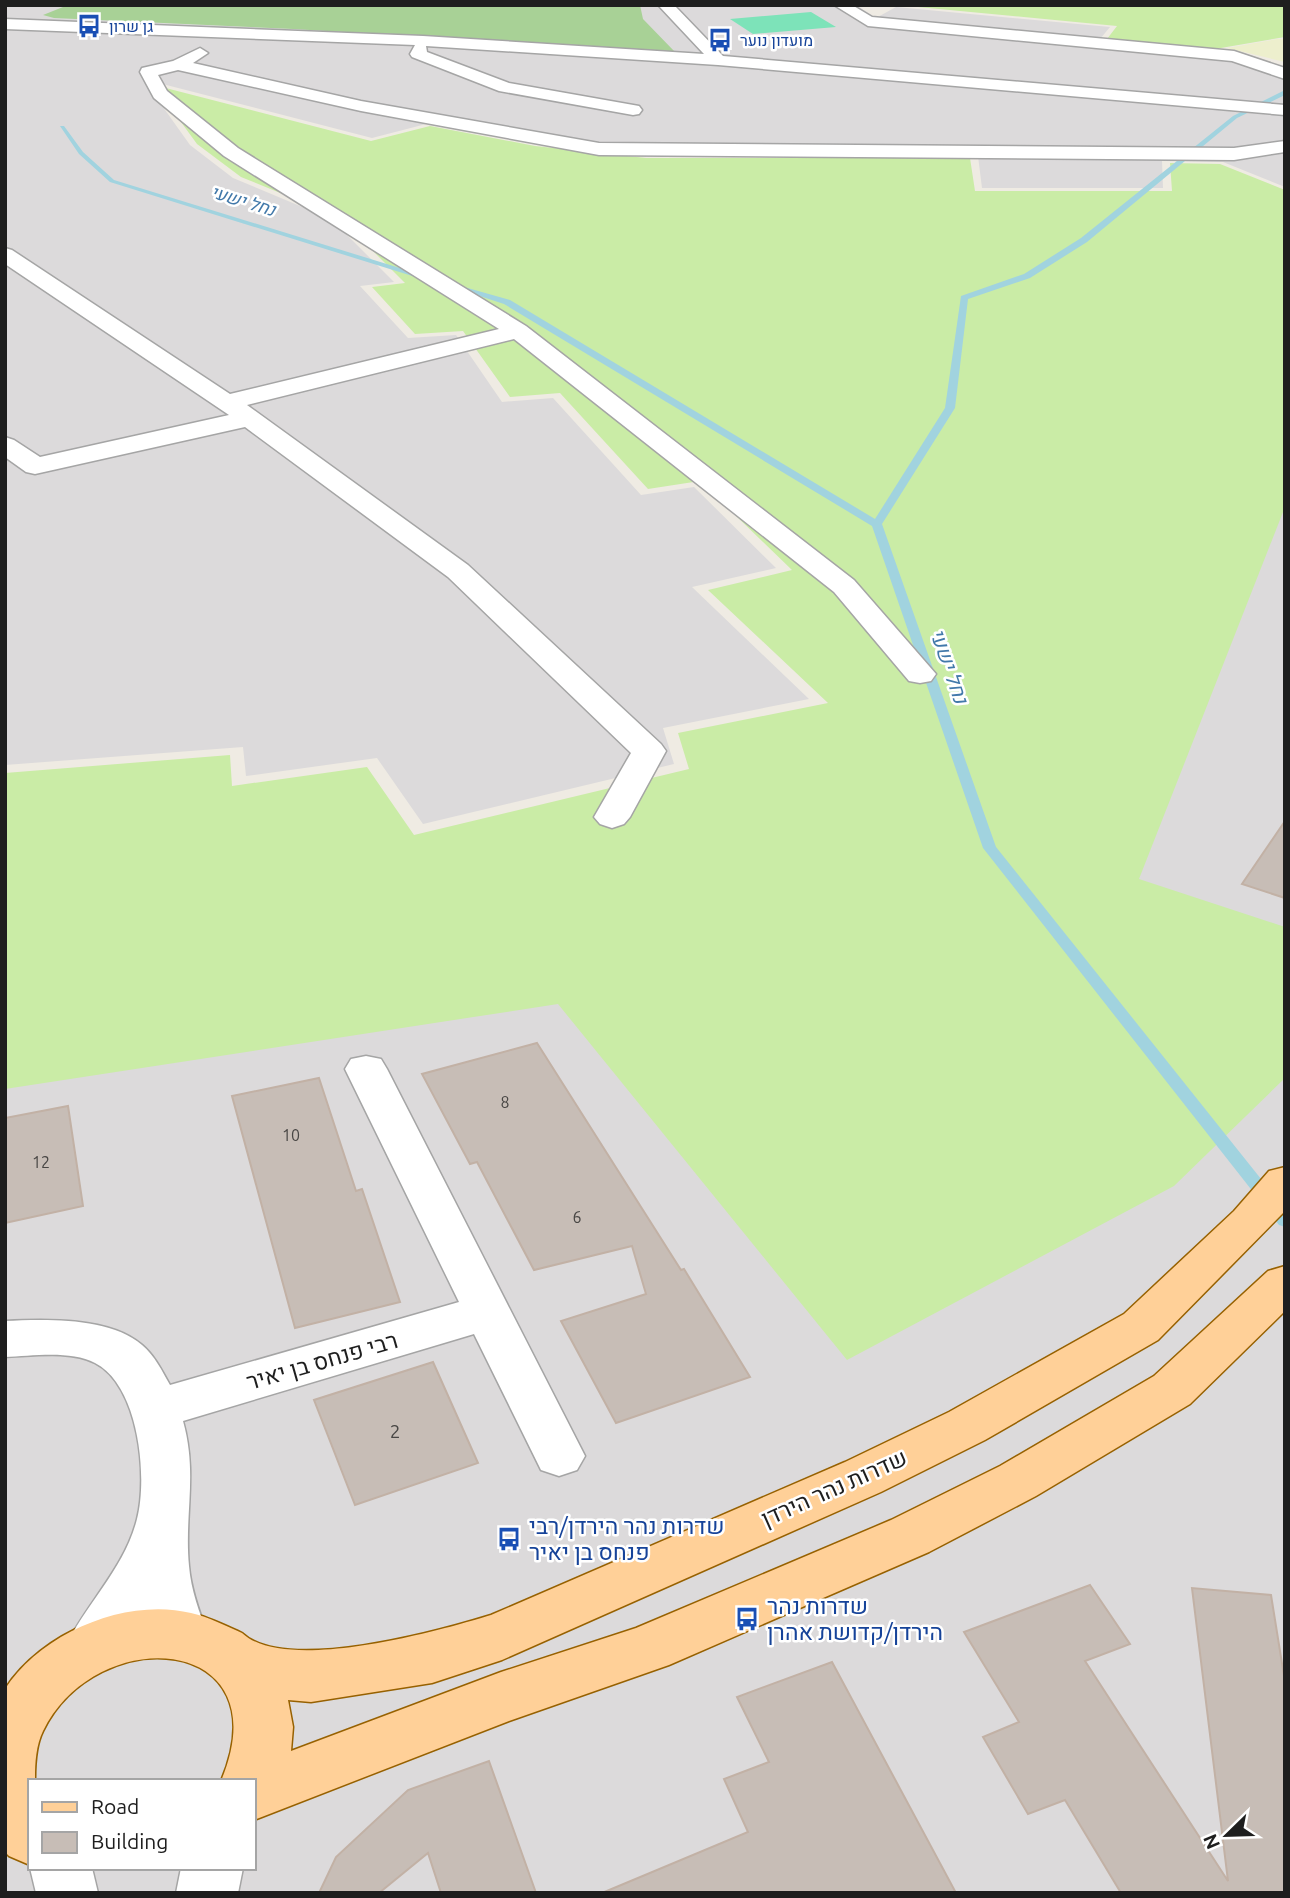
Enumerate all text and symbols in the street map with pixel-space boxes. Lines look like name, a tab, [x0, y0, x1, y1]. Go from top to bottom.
bus stop icon: גן שרון	[75, 12, 103, 40]
place label: גן שרון	[109, 17, 153, 35]
bus stop icon: מועדון נוער	[706, 26, 734, 54]
place label: מועדון נוער	[740, 31, 813, 49]
water label: נחל ישעי	[209, 181, 279, 220]
water label: נחל ישעי	[926, 625, 974, 708]
house number: 8	[500, 1093, 510, 1111]
house number: 10	[282, 1126, 300, 1144]
house number: 12	[32, 1153, 50, 1171]
house number: 6	[572, 1208, 582, 1226]
street label: רבי פנחס בן יאיר	[243, 1327, 401, 1395]
house number: 2	[390, 1420, 400, 1442]
street label: שדרות נהר הירדן	[757, 1444, 911, 1532]
place label: שדרות נהר הירדן/רבי פנחס בן יאיר	[529, 1513, 725, 1565]
bus stop icon: שדרות נהר הירדן/רבי פנחס בן יאיר	[495, 1525, 523, 1553]
place label: שדרות נהר הירדן/קדושת אהרן	[767, 1593, 943, 1645]
bus stop icon: שדרות נהר הירדן/קדושת אהרן	[733, 1605, 761, 1633]
legend	[28, 1779, 256, 1870]
text: Road	[91, 1794, 139, 1818]
north arrow	[1192, 1800, 1262, 1870]
text: Building	[91, 1829, 168, 1853]
text: N	[1198, 1831, 1224, 1852]

